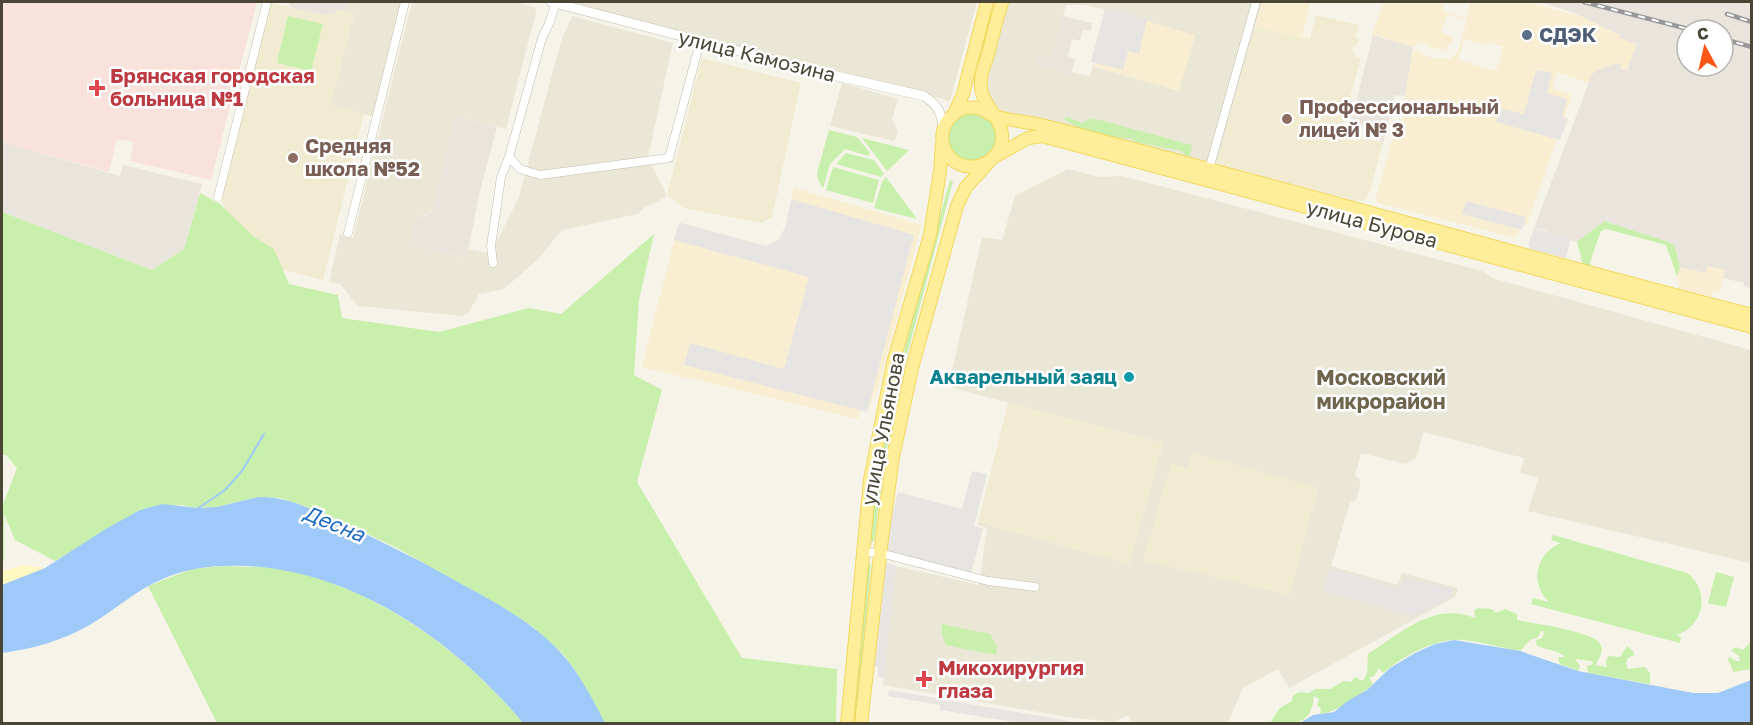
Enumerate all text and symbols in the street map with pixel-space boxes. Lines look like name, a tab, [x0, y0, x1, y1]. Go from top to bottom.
north arrow	[1675, 18, 1735, 78]
place label: СДЭК	[1539, 22, 1597, 46]
text: С	[1696, 22, 1710, 44]
street label: улица Камозина	[676, 24, 838, 86]
marker: СДЭК	[1520, 28, 1534, 42]
place label: Брянская городская больница №1	[110, 63, 315, 110]
marker: Брянская городская больница №1	[88, 79, 106, 97]
place label: Профессиональный лицей № 3	[1299, 94, 1499, 141]
marker: Профессиональный лицей № 3	[1280, 112, 1294, 126]
place label: Средняя школа №52	[305, 133, 420, 180]
marker: Средняя школа №52	[286, 151, 300, 165]
street label: улица Бурова	[1304, 194, 1440, 252]
street label: улица Ульянова	[855, 350, 909, 508]
place label: Акварельный заяц	[930, 364, 1117, 388]
district label: Московский микрорайон	[1316, 364, 1446, 414]
marker: Акварельный заяц	[1122, 370, 1136, 384]
water label: Десна	[299, 499, 370, 547]
place label: Микохирургия глаза	[938, 655, 1084, 702]
marker: Микохирургия глаза	[915, 670, 933, 688]

